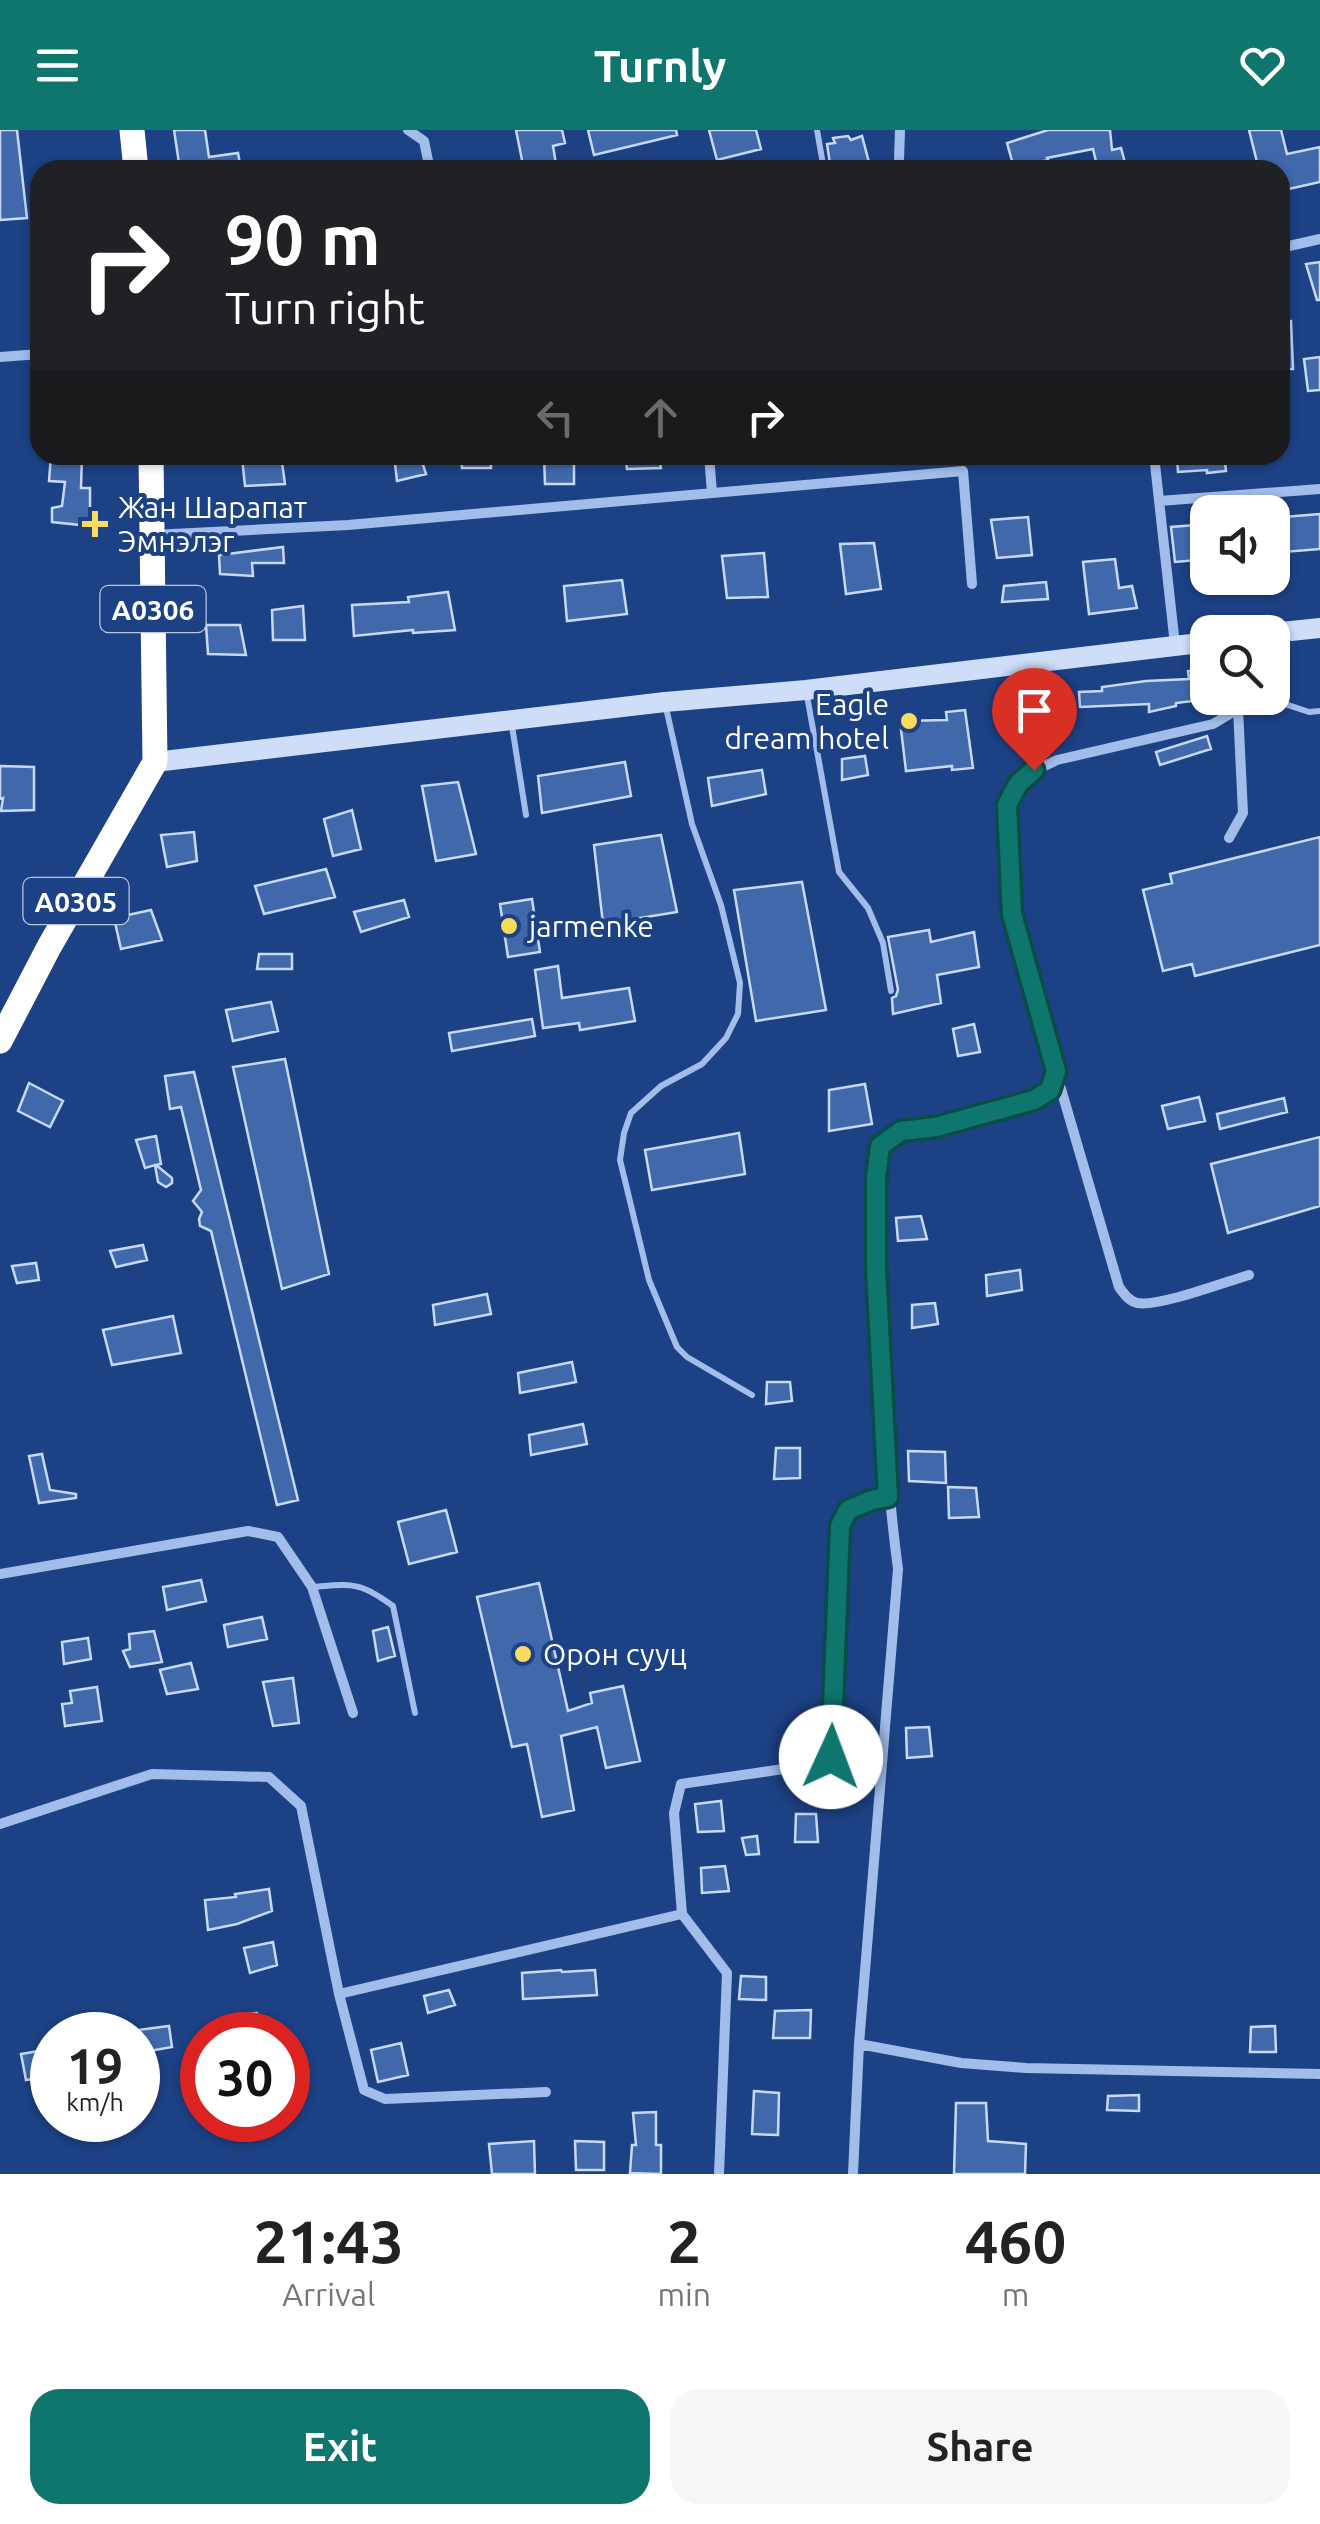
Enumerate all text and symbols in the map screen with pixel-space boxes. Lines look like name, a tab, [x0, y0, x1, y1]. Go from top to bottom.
icon: menu	[30, 38, 85, 93]
icon: heart	[1235, 38, 1290, 93]
text: Turnly	[594, 40, 726, 91]
icon: right	[60, 200, 190, 330]
text: 90 m	[225, 200, 381, 278]
text: Turn right	[225, 282, 425, 333]
icon: left	[528, 390, 583, 445]
icon: ahead	[633, 390, 688, 445]
icon: right	[738, 390, 793, 445]
place label: Жан Шарапат Эмнэлэг	[118, 490, 307, 558]
map controls	[1190, 495, 1290, 715]
button: sound	[1190, 495, 1290, 595]
marker: Жан Шарапат Эмнэлэг	[82, 511, 108, 537]
road number: A0306	[100, 586, 206, 632]
button: search	[1190, 615, 1290, 715]
pin	[992, 668, 1077, 771]
icon: arrive	[1007, 683, 1062, 738]
place label: Eagle dream hotel	[725, 687, 889, 755]
marker: Eagle dream hotel	[898, 710, 920, 732]
road number: A0305	[23, 878, 128, 924]
place label: jarmenke	[527, 909, 654, 943]
marker: jarmenke	[498, 915, 520, 937]
place label: Орон сууц	[543, 1637, 687, 1671]
marker: Орон сууц	[512, 1643, 534, 1665]
position arrow	[779, 1705, 883, 1809]
speed limit sign: 30	[180, 2012, 310, 2142]
text: 19	[67, 2037, 123, 2093]
text: km/h	[66, 2088, 124, 2116]
text: 21:43	[254, 2207, 404, 2274]
text: 2	[667, 2207, 701, 2274]
text: 460	[965, 2207, 1066, 2274]
text: Arrival	[282, 2276, 375, 2312]
text: min	[657, 2276, 711, 2312]
text: m	[1002, 2276, 1029, 2312]
button: Exit	[30, 2389, 650, 2504]
button: Share	[670, 2389, 1290, 2504]

